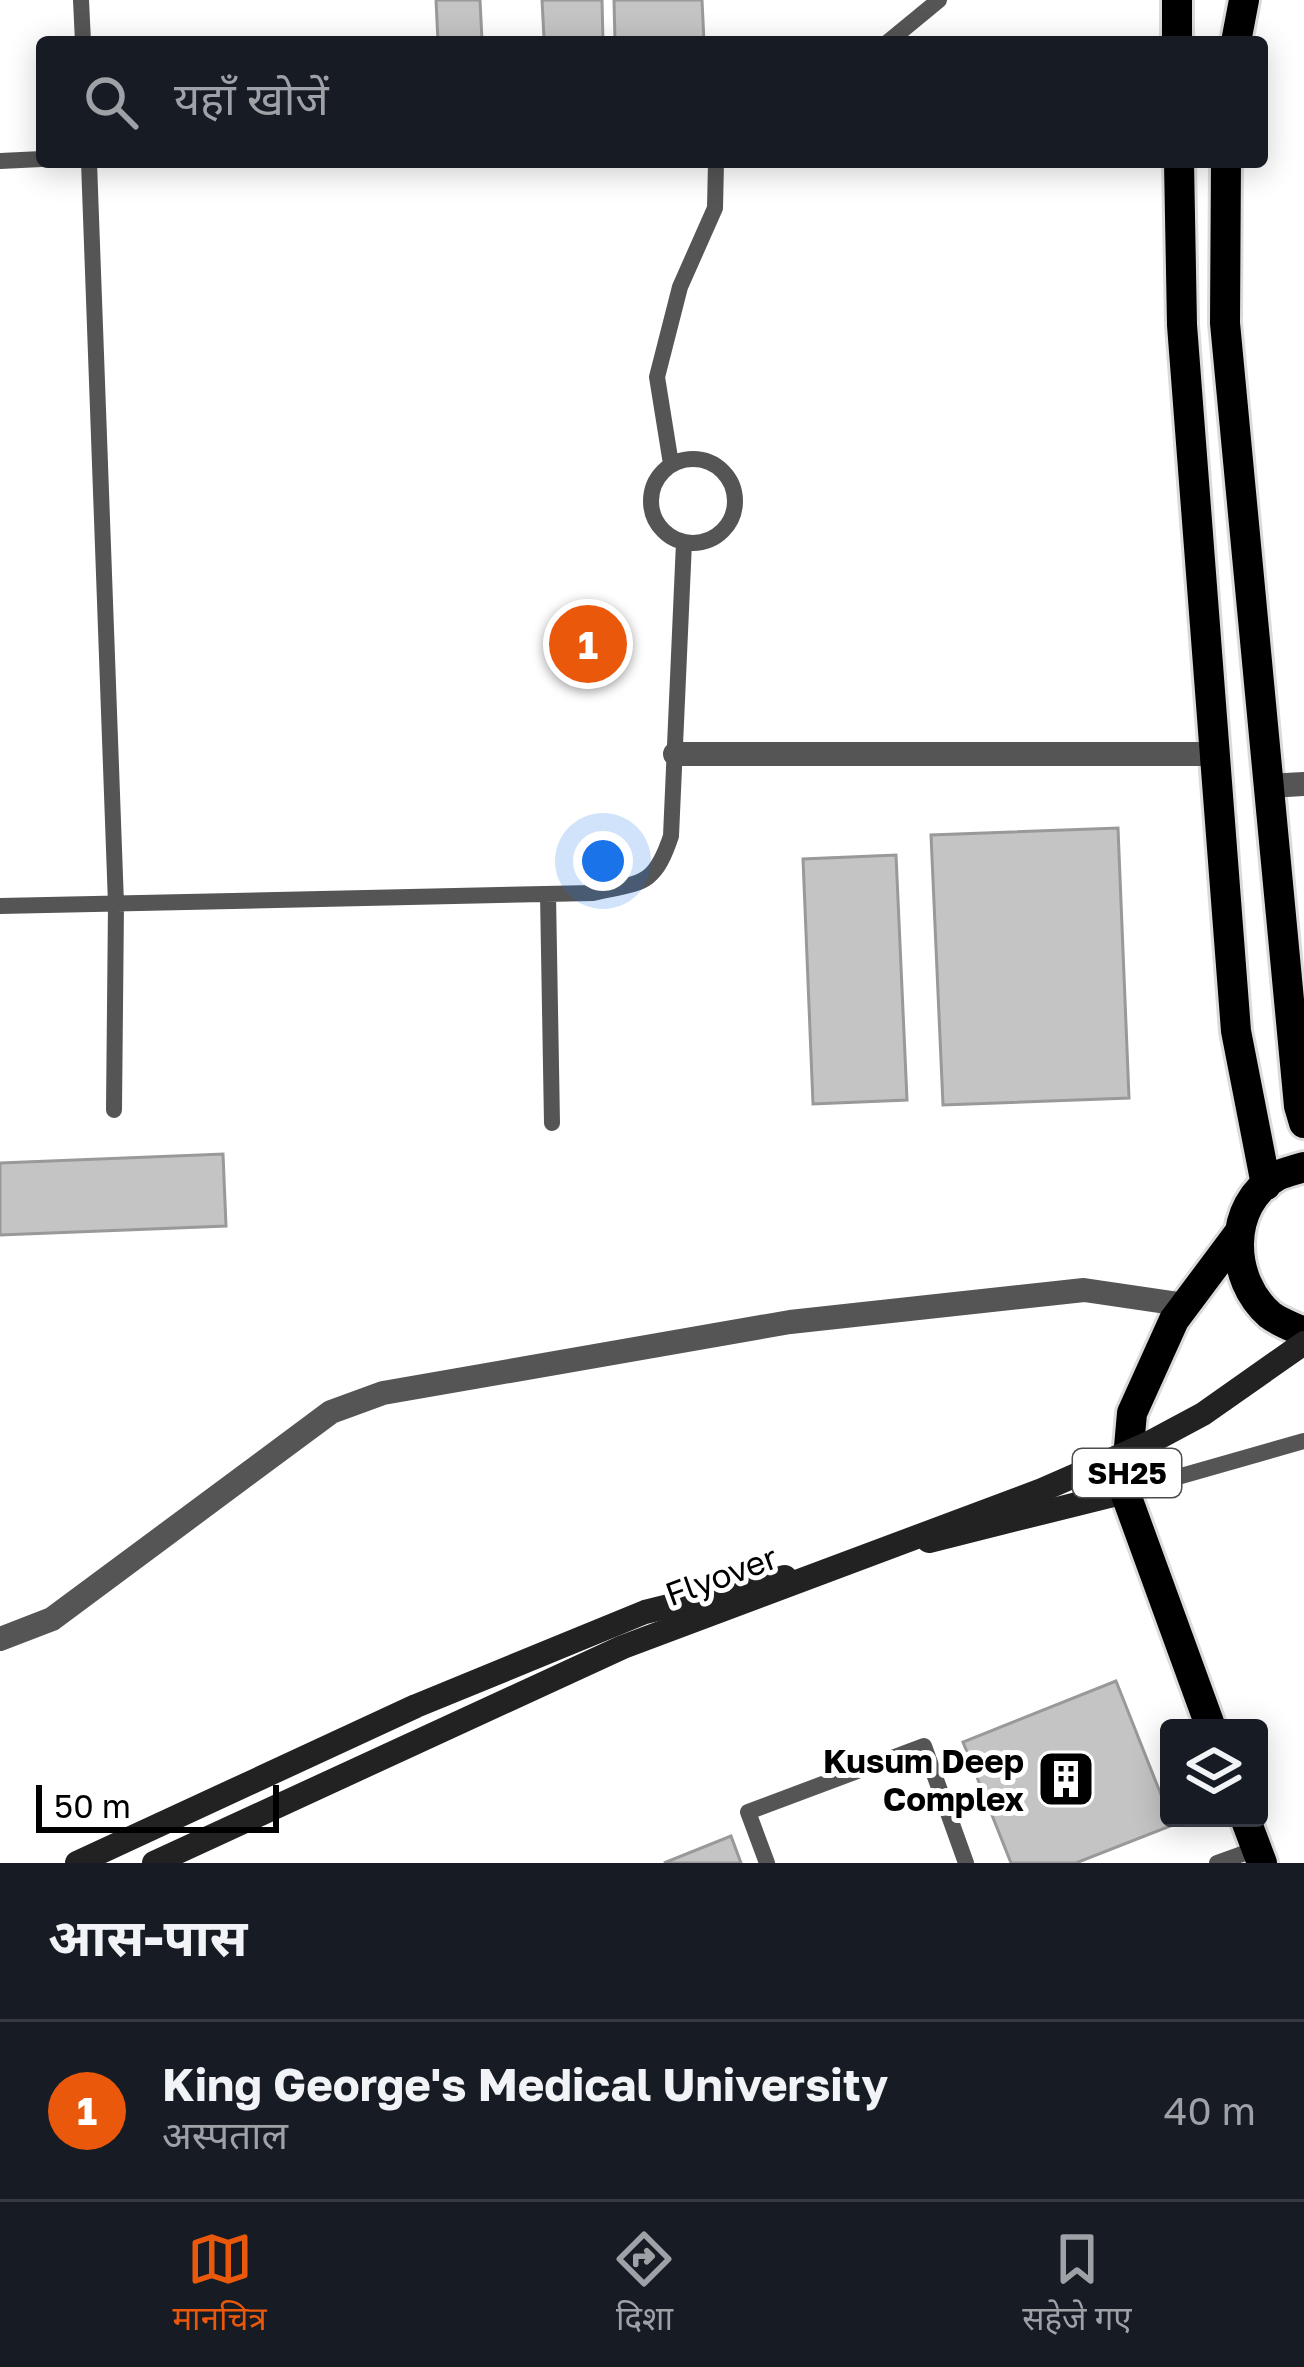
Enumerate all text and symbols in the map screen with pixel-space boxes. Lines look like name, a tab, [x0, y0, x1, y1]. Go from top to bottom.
search box	[36, 36, 1268, 168]
icon: search	[78, 69, 144, 135]
text: यहाँ खोजें	[174, 71, 329, 125]
pin: 1	[549, 599, 627, 689]
your location	[573, 831, 633, 891]
road number: SH25	[1073, 1449, 1181, 1497]
street label: Flyover	[660, 1537, 782, 1613]
map controls	[1160, 1719, 1268, 1827]
button: layers	[1160, 1719, 1268, 1827]
place label: Kusum Deep Complex	[823, 1741, 1024, 1818]
building icon: Kusum Deep Complex	[1035, 1748, 1097, 1810]
scale bar	[36, 1779, 279, 1832]
text: 50 m	[54, 1786, 131, 1825]
text: आस-पास	[48, 1906, 247, 1967]
text: King George's Medical University	[162, 2057, 888, 2111]
text: 1	[77, 2087, 97, 2134]
text: 40 m	[1164, 2087, 1256, 2134]
text: अस्पताल	[162, 2111, 288, 2158]
tab: मानचित्र	[172, 2226, 267, 2343]
tab: दिशा	[611, 2226, 677, 2343]
tab: सहेजे गए	[1022, 2226, 1132, 2343]

